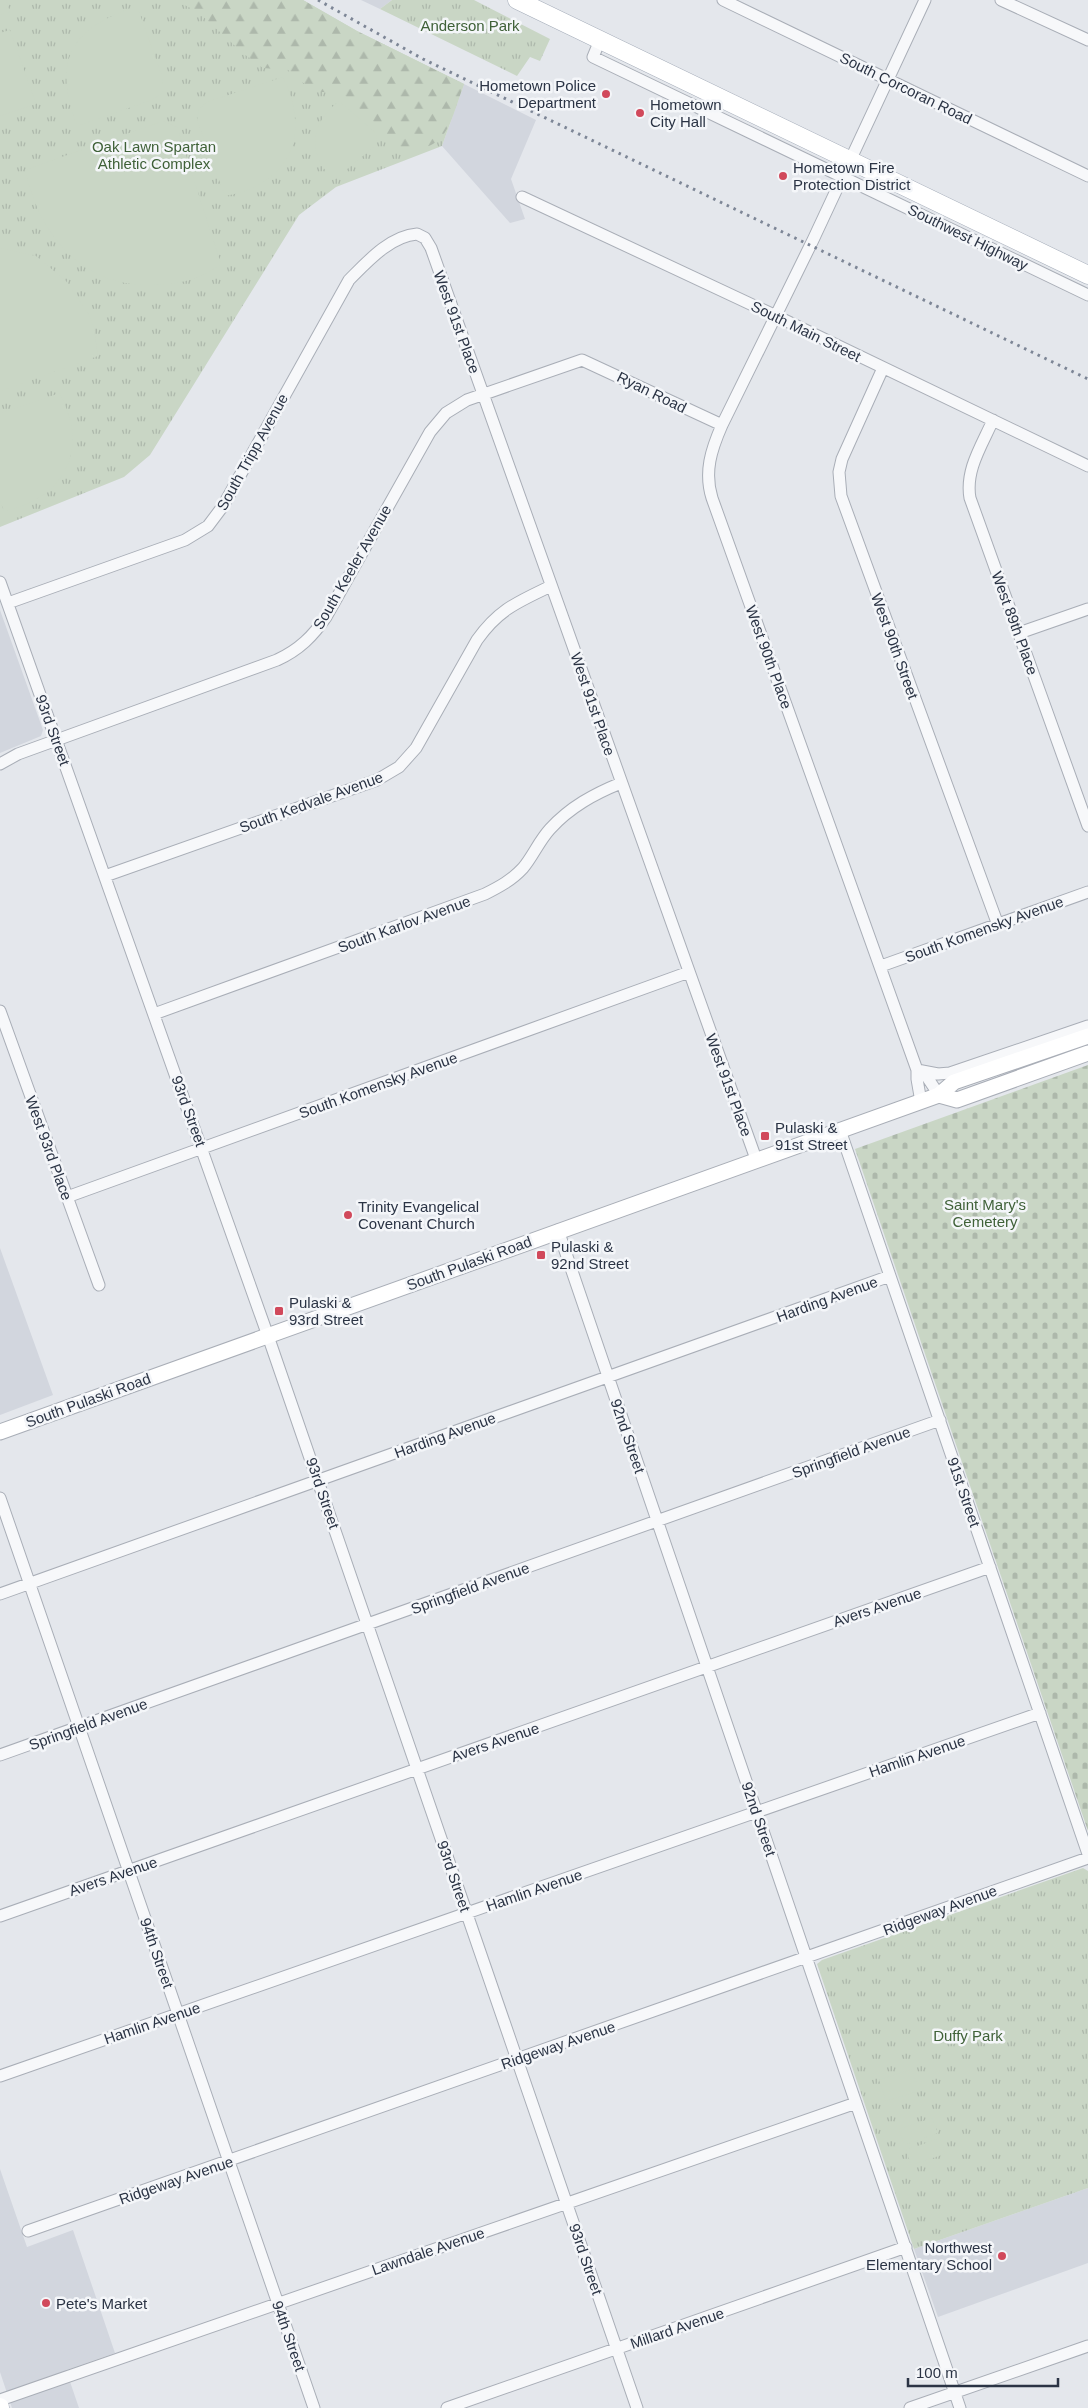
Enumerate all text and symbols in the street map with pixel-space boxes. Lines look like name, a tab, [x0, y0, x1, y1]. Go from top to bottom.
park label: Anderson Park	[420, 17, 520, 34]
street label: South Corcoran Road	[837, 49, 975, 127]
place label: Hometown Police Department	[479, 77, 597, 111]
marker: Hometown Police Department	[600, 88, 612, 100]
place label: Hometown City Hall	[650, 96, 722, 130]
marker: Hometown City Hall	[634, 107, 646, 119]
park label: Oak Lawn Spartan Athletic Complex	[92, 138, 216, 172]
place label: Hometown Fire Protection District	[793, 159, 911, 193]
marker: Hometown Fire Protection District	[777, 170, 789, 182]
street label: Southwest Highway	[905, 200, 1031, 274]
street label: West 91st Place	[431, 268, 483, 376]
street label: South Main Street	[748, 297, 864, 365]
street label: Ryan Road	[615, 368, 689, 416]
street label: South Tripp Avenue	[213, 391, 291, 513]
street label: South Keeler Avenue	[309, 502, 395, 632]
street label: West 89th Place	[988, 569, 1042, 677]
street label: West 90th Street	[868, 591, 922, 702]
street label: West 90th Place	[742, 603, 796, 711]
street label: West 91st Place	[567, 650, 619, 758]
street label: 93rd Street	[32, 692, 74, 769]
street label: South Kedvale Avenue	[237, 768, 385, 836]
street label: South Karlov Avenue	[335, 892, 473, 956]
street label: South Komensky Avenue	[902, 892, 1066, 966]
street label: West 91st Place	[703, 1031, 755, 1139]
street label: South Komensky Avenue	[296, 1048, 460, 1122]
street label: 93rd Street	[168, 1073, 210, 1150]
street label: West 93rd Place	[22, 1094, 76, 1202]
place label: Pulaski & 91st Street	[775, 1119, 848, 1153]
marker: Pulaski & 91st Street	[759, 1130, 771, 1142]
park label: Saint Mary's Cemetery	[944, 1196, 1026, 1230]
place label: Trinity Evangelical Covenant Church	[358, 1198, 479, 1232]
marker: Trinity Evangelical Covenant Church	[342, 1209, 354, 1221]
street label: South Pulaski Road	[404, 1232, 534, 1294]
place label: Pulaski & 92nd Street	[551, 1238, 629, 1272]
marker: Pulaski & 92nd Street	[535, 1249, 547, 1261]
street label: Harding Avenue	[774, 1273, 880, 1325]
place label: Pulaski & 93rd Street	[289, 1294, 364, 1328]
marker: Pulaski & 93rd Street	[273, 1305, 285, 1317]
street label: South Pulaski Road	[23, 1369, 153, 1431]
street label: 92nd Street	[607, 1397, 649, 1476]
street label: Harding Avenue	[392, 1409, 498, 1461]
street label: Springfield Avenue	[789, 1423, 913, 1481]
street label: 93rd Street	[303, 1455, 343, 1532]
street label: 91st Street	[944, 1455, 984, 1530]
street label: Springfield Avenue	[408, 1559, 532, 1617]
street label: Avers Avenue	[831, 1584, 923, 1630]
street label: Springfield Avenue	[26, 1695, 150, 1753]
street label: Avers Avenue	[449, 1719, 541, 1765]
street label: Hamlin Avenue	[867, 1732, 967, 1780]
street label: 92nd Street	[738, 1780, 780, 1859]
street label: 93rd Street	[434, 1838, 474, 1915]
street label: Avers Avenue	[67, 1853, 159, 1899]
street label: Hamlin Avenue	[484, 1866, 584, 1914]
street label: Ridgeway Avenue	[881, 1882, 999, 1938]
street label: 94th Street	[137, 1916, 177, 1991]
street label: Hamlin Avenue	[102, 1999, 202, 2047]
street label: Ridgeway Avenue	[499, 2017, 617, 2073]
park label: Duffy Park	[933, 2027, 1003, 2044]
street label: Ridgeway Avenue	[117, 2152, 235, 2208]
street label: 93rd Street	[566, 2221, 606, 2298]
street label: Lawndale Avenue	[369, 2224, 487, 2278]
place label: Northwest Elementary School	[866, 2239, 993, 2273]
marker: Northwest Elementary School	[996, 2250, 1008, 2262]
place label: Pete's Market	[56, 2295, 148, 2312]
marker: Pete's Market	[40, 2297, 52, 2309]
street label: 94th Street	[269, 2299, 309, 2374]
street label: Millard Avenue	[628, 2304, 726, 2352]
scale bar	[908, 2356, 1058, 2388]
text: 100 m	[916, 2364, 958, 2381]

